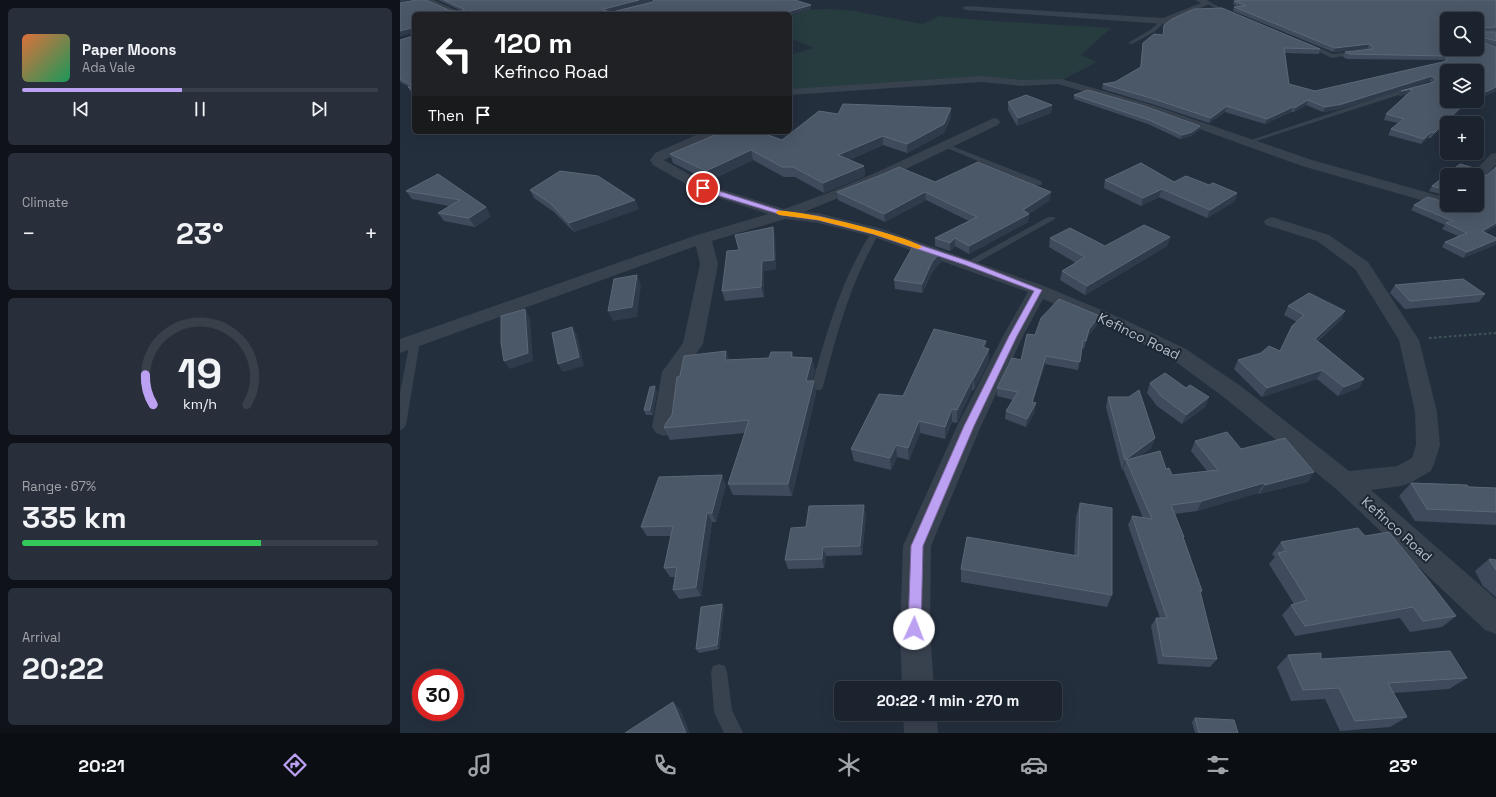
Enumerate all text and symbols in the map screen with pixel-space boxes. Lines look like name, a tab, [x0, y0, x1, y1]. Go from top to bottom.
map controls	[1440, 12, 1484, 212]
button: search	[1440, 12, 1484, 56]
text: 120 m	[494, 25, 572, 61]
icon: left	[428, 28, 480, 80]
text: Paper Moons	[82, 40, 176, 59]
text: Ada Vale	[82, 59, 135, 76]
text: Kefinco Road	[494, 60, 609, 83]
button: layers	[1440, 64, 1484, 108]
icon: previous	[70, 98, 92, 120]
icon: pause	[189, 98, 211, 120]
icon: next	[308, 98, 330, 120]
icon: arrive	[472, 104, 494, 126]
text: Then	[428, 106, 464, 125]
button: +	[1440, 116, 1484, 160]
button: −	[1440, 168, 1484, 212]
pin	[686, 171, 720, 205]
icon: arrive	[692, 177, 714, 199]
text: Climate	[22, 194, 68, 211]
text: 23°	[176, 214, 224, 253]
text: −	[22, 219, 36, 247]
text: +	[364, 219, 378, 247]
street label: Kefinco Road	[1095, 308, 1183, 364]
text: 19	[178, 346, 222, 399]
text: km/h	[183, 394, 217, 412]
text: Range · 67%	[22, 478, 96, 495]
street label: Kefinco Road	[1358, 492, 1436, 566]
text: 335 km	[22, 498, 127, 537]
position arrow	[893, 608, 935, 650]
text: Arrival	[22, 629, 61, 646]
text: 20:22	[22, 649, 104, 688]
speed limit sign: 30	[412, 669, 464, 721]
text: 20:22 · 1 min · 270 m	[877, 691, 1019, 710]
icon: directions	[281, 751, 309, 779]
icon: music	[466, 751, 494, 779]
icon: phone	[651, 751, 679, 779]
icon: climate	[835, 751, 863, 779]
icon: car	[1020, 751, 1048, 779]
icon: filters	[1204, 751, 1232, 779]
text: 20:21	[78, 754, 125, 777]
text: 23°	[1389, 754, 1418, 777]

